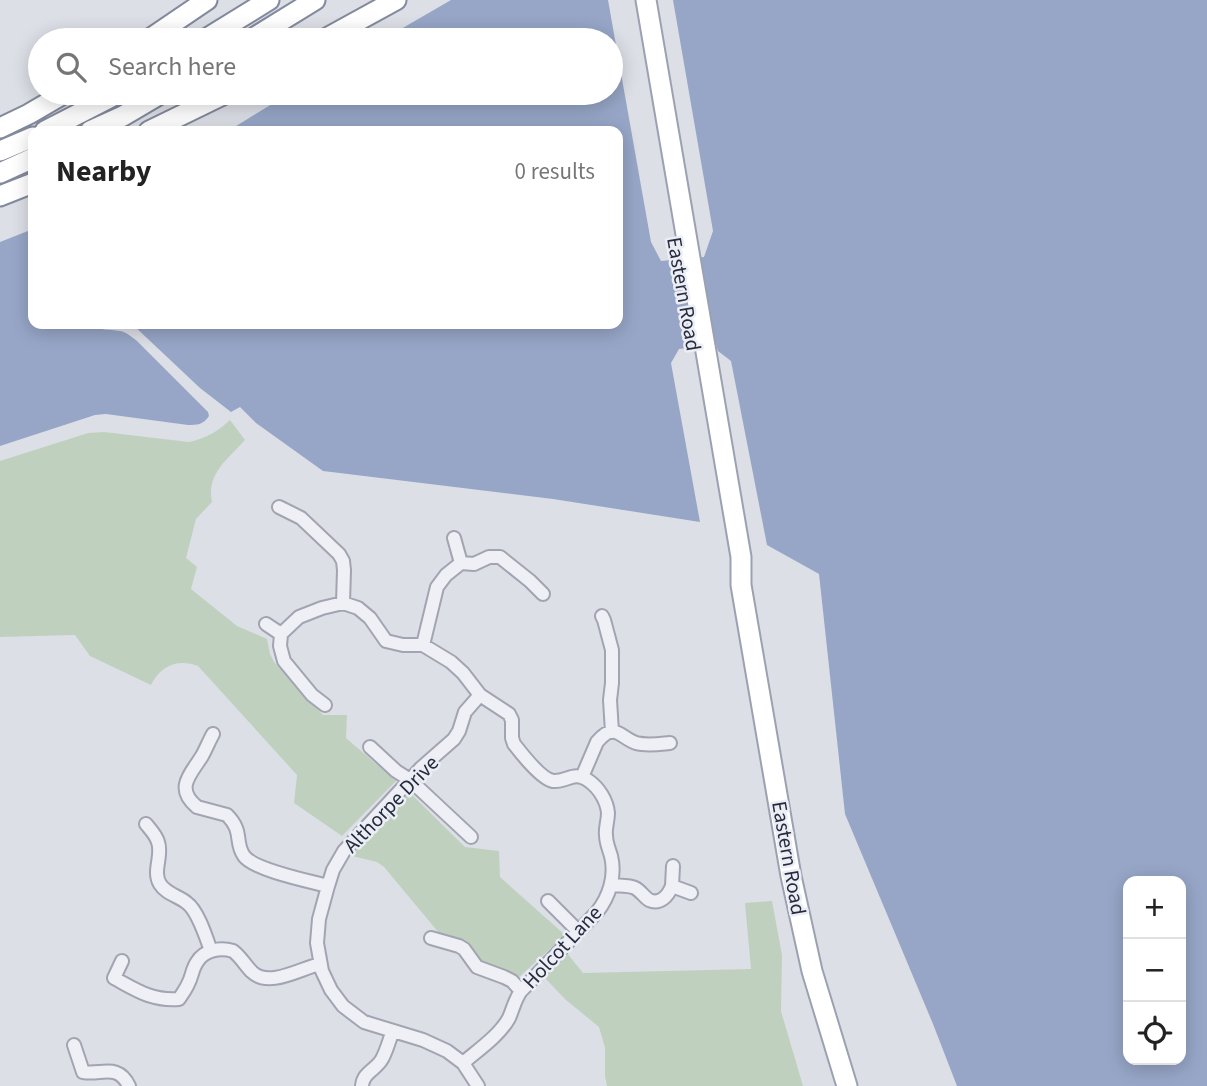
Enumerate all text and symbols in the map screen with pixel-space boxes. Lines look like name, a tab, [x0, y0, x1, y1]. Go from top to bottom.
search box	[28, 28, 623, 105]
icon: search	[52, 48, 90, 86]
text: Search here	[108, 48, 236, 85]
text: Nearby	[56, 150, 151, 193]
text: 0 results	[515, 155, 595, 188]
street label: Eastern Road	[659, 235, 709, 353]
street label: Althorpe Drive	[337, 748, 445, 860]
street label: Eastern Road	[764, 799, 814, 917]
map controls	[1123, 876, 1186, 1065]
button: +	[1123, 876, 1186, 939]
street label: Holcot Lane	[515, 899, 609, 995]
button: −	[1123, 939, 1186, 1002]
button: locate	[1123, 1002, 1186, 1065]

